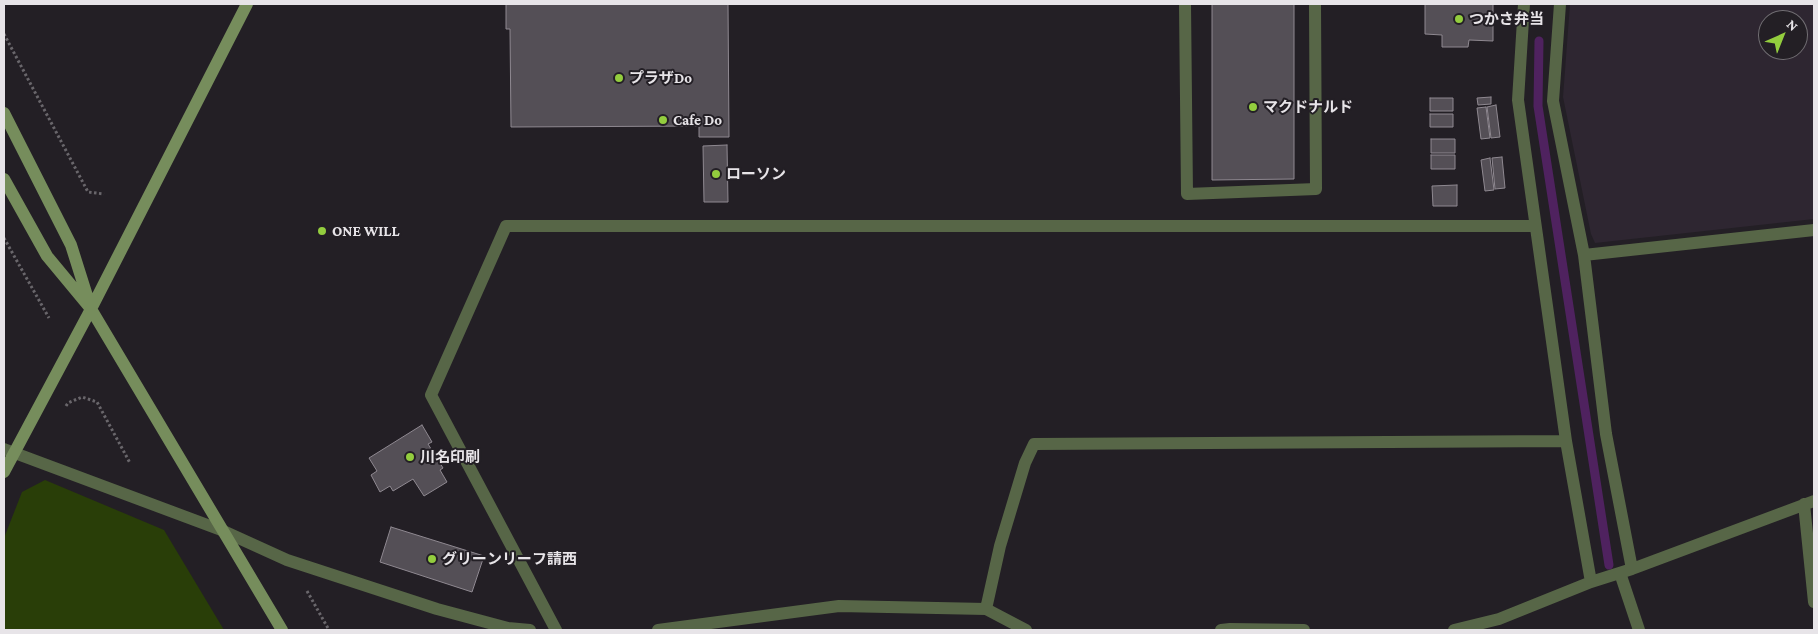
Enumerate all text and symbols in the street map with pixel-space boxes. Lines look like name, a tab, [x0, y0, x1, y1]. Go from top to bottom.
place label: つかさ弁当	[1469, 10, 1544, 28]
north arrow	[1758, 10, 1808, 60]
marker: つかさ弁当	[1453, 13, 1465, 25]
text: N	[1784, 16, 1802, 34]
place label: プラザDo	[629, 69, 692, 87]
marker: プラザDo	[613, 72, 625, 84]
place label: マクドナルド	[1263, 98, 1353, 116]
marker: マクドナルド	[1247, 101, 1259, 113]
place label: Cafe Do	[673, 111, 722, 129]
marker: Cafe Do	[657, 114, 669, 126]
place label: ローソン	[726, 165, 786, 183]
marker: ローソン	[710, 168, 722, 180]
place label: ONE WILL	[332, 222, 400, 240]
marker: ONE WILL	[316, 225, 328, 237]
place label: 川名印刷	[420, 448, 480, 466]
marker: 川名印刷	[404, 451, 416, 463]
place label: グリーンリーフ請西	[442, 550, 577, 568]
marker: グリーンリーフ請西	[426, 553, 438, 565]

